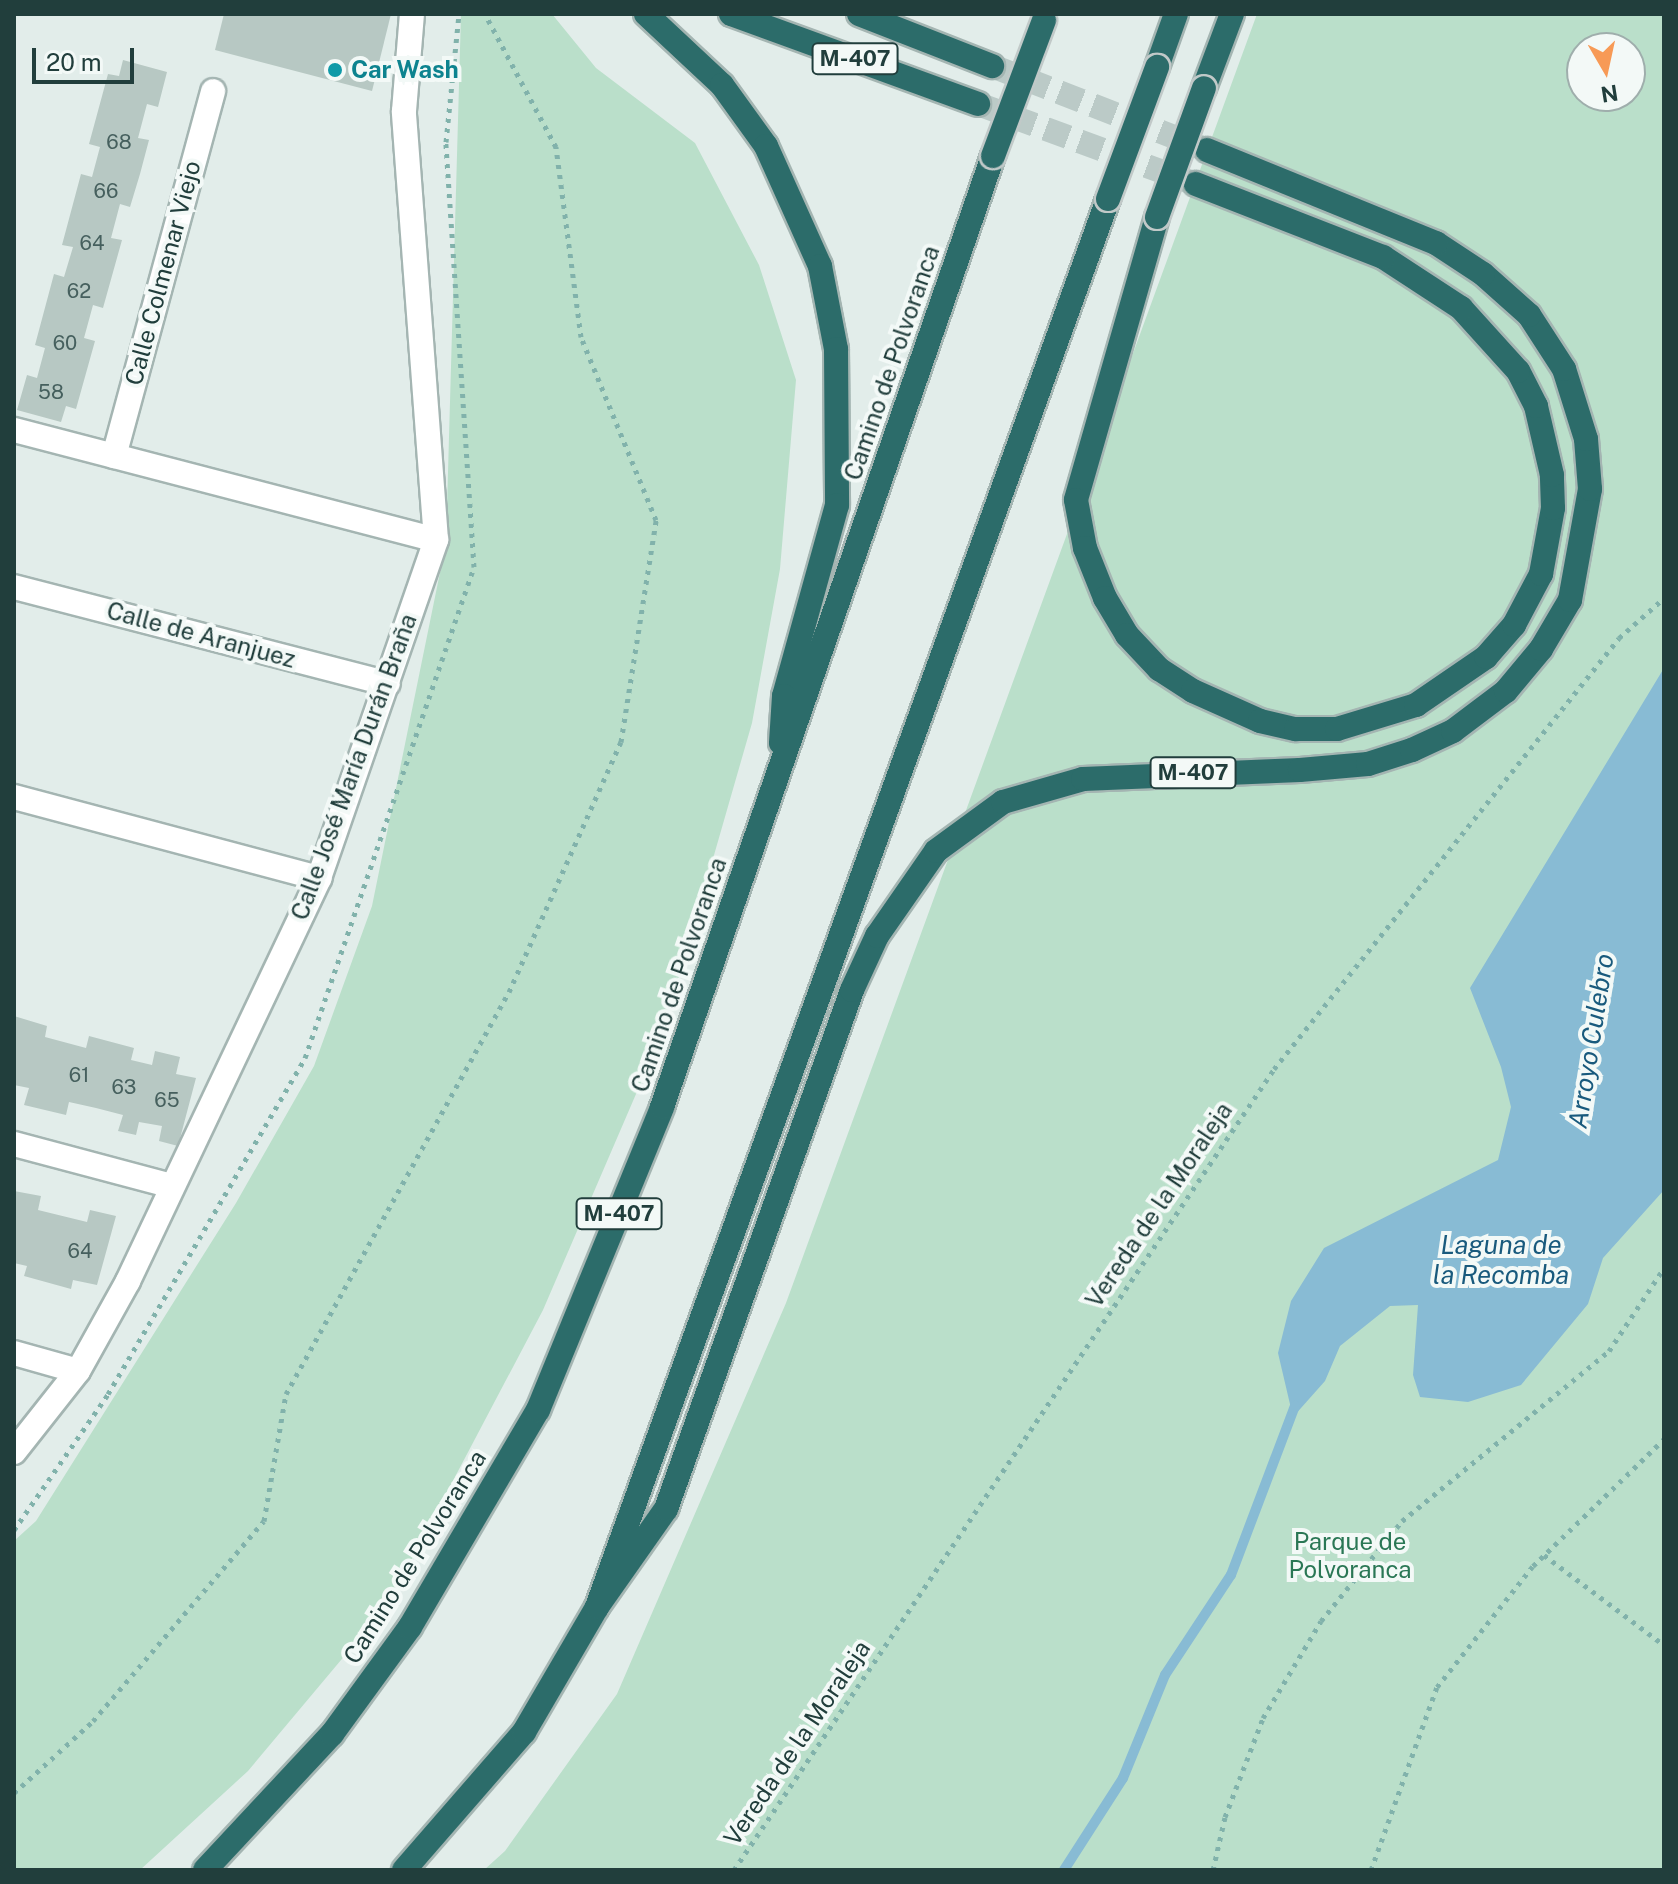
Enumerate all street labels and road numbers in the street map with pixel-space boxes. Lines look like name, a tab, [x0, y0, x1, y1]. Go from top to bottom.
road number: M-407	[811, 41, 899, 77]
street label: Calle Colmenar Viejo	[119, 157, 207, 389]
street label: Camino de Polvoranca	[838, 242, 946, 484]
street label: Calle de Aranjuez	[103, 596, 299, 674]
street label: Calle José María Durán Braña	[285, 610, 423, 924]
road number: M-407	[1149, 755, 1237, 791]
street label: Camino de Polvoranca	[625, 854, 733, 1096]
street label: Vereda de la Moraleja	[1080, 1097, 1238, 1313]
road number: M-407	[575, 1196, 663, 1232]
street label: Camino de Polvoranca	[337, 1445, 493, 1669]
street label: Vereda de la Moraleja	[718, 1635, 876, 1851]

